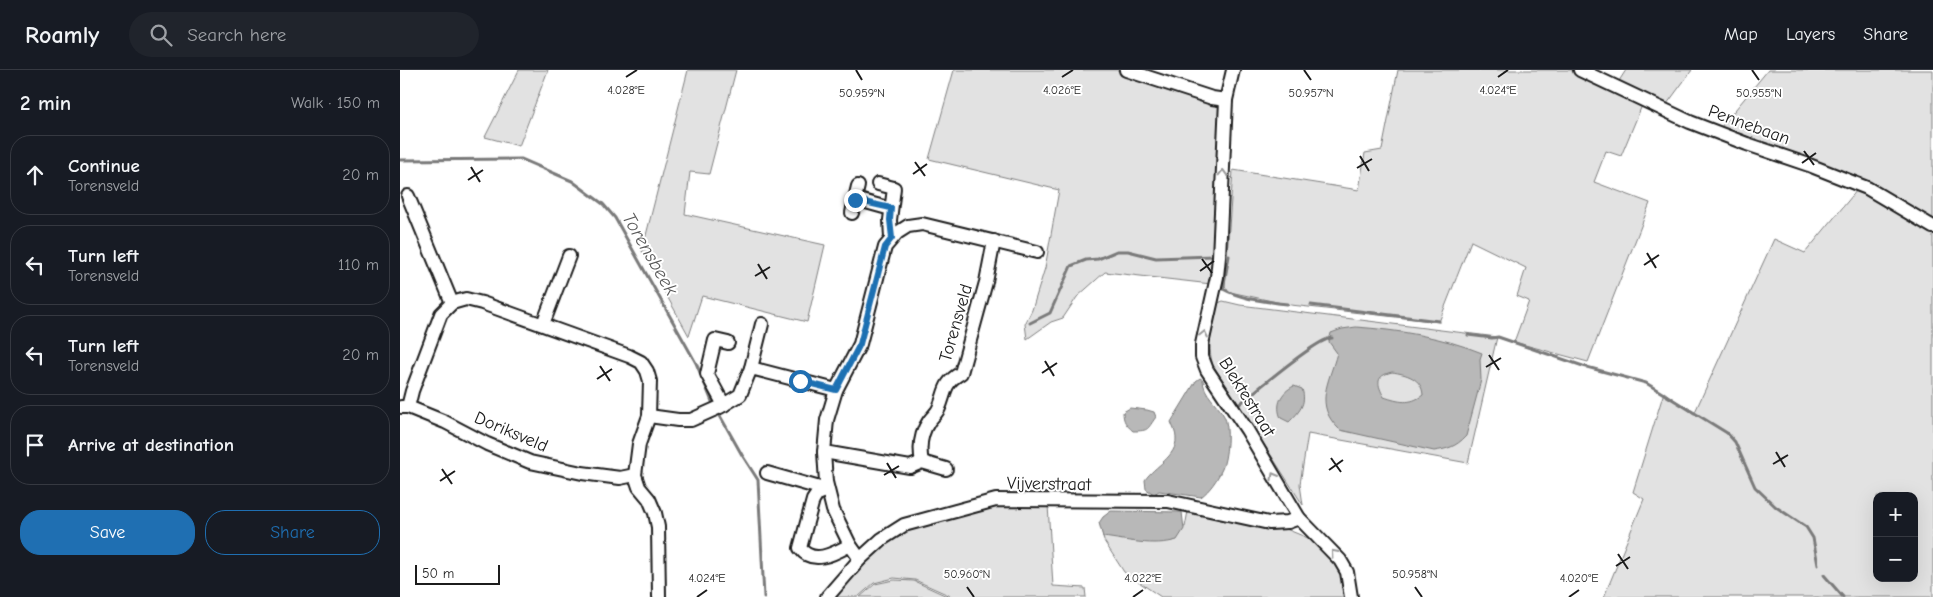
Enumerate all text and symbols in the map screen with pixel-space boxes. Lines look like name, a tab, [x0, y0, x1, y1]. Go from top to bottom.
search box	[129, 12, 479, 57]
text: Roamly	[25, 21, 99, 49]
icon: search	[147, 21, 175, 49]
text: Search here	[187, 24, 286, 46]
text: Map	[1724, 24, 1758, 45]
text: Layers	[1786, 24, 1835, 45]
text: Share	[1863, 24, 1908, 45]
text: 4.028°E	[607, 83, 645, 97]
text: 4.026°E	[1043, 83, 1081, 97]
text: 4.024°E	[1479, 83, 1517, 97]
text: 50.959°N	[839, 86, 885, 100]
text: 50.957°N	[1288, 86, 1334, 100]
text: 50.955°N	[1736, 86, 1782, 100]
text: 2 min	[20, 91, 71, 115]
text: Walk · 150 m	[291, 94, 380, 112]
street label: Pennebaan	[1705, 101, 1793, 149]
text: Continue	[68, 155, 140, 177]
icon: ahead	[21, 161, 49, 189]
text: 20 m	[342, 166, 379, 184]
one-way arrow	[1218, 169, 1228, 176]
text: Torensveld	[68, 177, 139, 195]
route end	[844, 189, 867, 212]
water label: Torensbeek	[618, 209, 683, 300]
text: Turn left	[68, 245, 139, 267]
icon: left	[21, 251, 49, 279]
text: 110 m	[338, 256, 379, 274]
text: Torensveld	[68, 267, 139, 285]
street label: Torensveld	[935, 282, 977, 364]
one-way arrow	[1198, 329, 1209, 338]
text: Turn left	[68, 335, 139, 357]
icon: left	[21, 341, 49, 369]
text: 20 m	[342, 346, 379, 364]
street label: Blektestraat	[1214, 353, 1280, 441]
text: Torensveld	[68, 357, 139, 375]
route start	[789, 370, 812, 393]
street label: Doriksveld	[471, 407, 551, 457]
icon: arrive	[21, 431, 49, 459]
text: Arrive at destination	[68, 434, 234, 456]
one-way arrow	[1271, 472, 1281, 481]
street label: Vijverstraat	[1007, 473, 1092, 495]
map controls	[1873, 492, 1918, 582]
button: +	[1873, 492, 1918, 537]
button: Save	[20, 510, 195, 555]
button: Share	[205, 510, 380, 555]
button: −	[1873, 537, 1918, 582]
one-way arrow	[1331, 549, 1340, 558]
scale bar	[415, 562, 500, 585]
text: 50 m	[422, 565, 454, 582]
text: 50.960°N	[944, 567, 990, 581]
text: 50.958°N	[1392, 567, 1438, 581]
text: 4.024°E	[688, 571, 726, 585]
text: 4.022°E	[1124, 571, 1162, 585]
text: 4.020°E	[1560, 571, 1598, 585]

